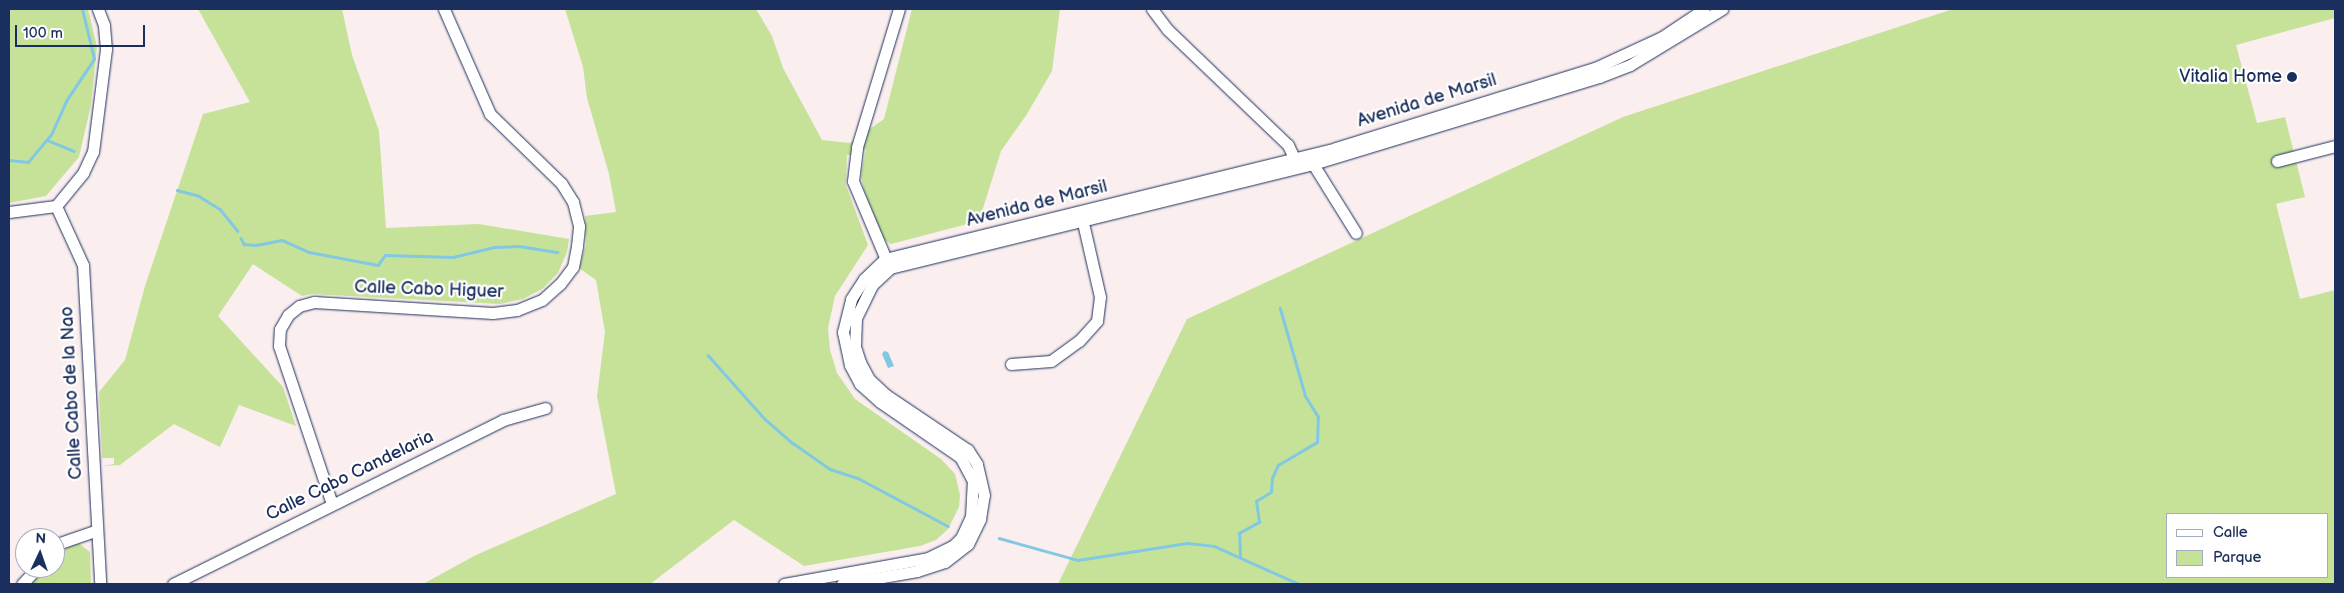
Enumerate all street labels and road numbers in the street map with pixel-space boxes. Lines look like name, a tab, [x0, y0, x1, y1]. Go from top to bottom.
street label: Avenida de Marsil	[1355, 70, 1499, 132]
street label: Avenida de Marsil	[964, 176, 1110, 232]
street label: Calle Cabo Higuer	[354, 277, 504, 303]
street label: Calle Cabo de la Nao	[57, 306, 87, 480]
street label: Calle Cabo Candelaria	[263, 426, 437, 526]

